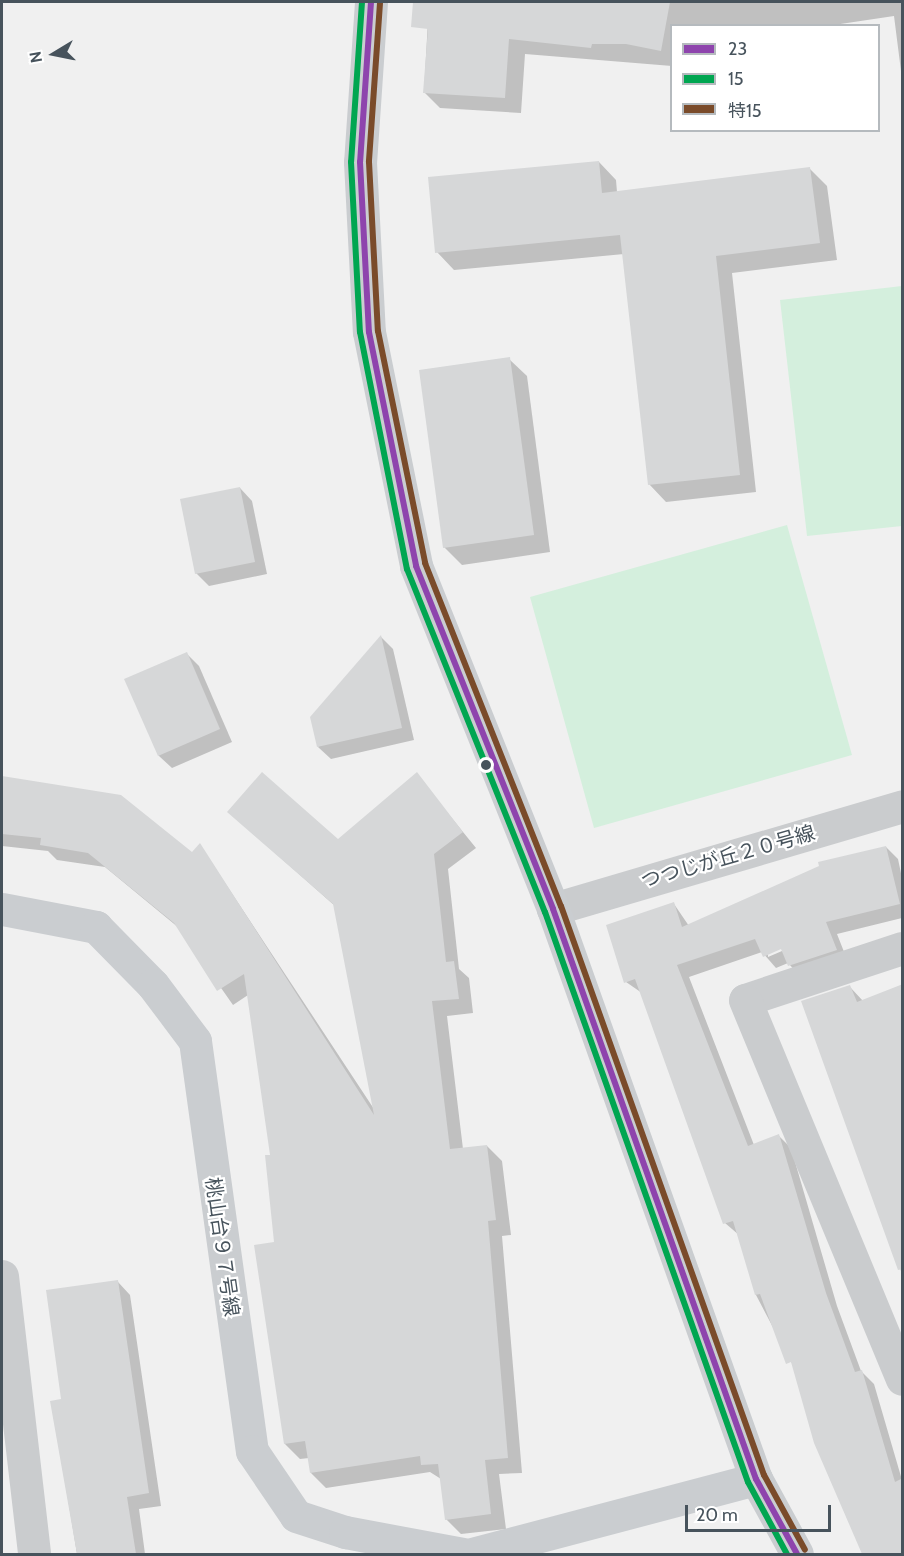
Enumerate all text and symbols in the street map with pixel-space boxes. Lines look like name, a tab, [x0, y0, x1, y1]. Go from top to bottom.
north arrow	[24, 24, 84, 84]
legend	[670, 24, 880, 132]
text: 23	[728, 38, 747, 60]
text: N	[25, 50, 46, 64]
text: 15	[728, 68, 744, 90]
text: 特15	[728, 100, 762, 122]
unlabelled marker	[480, 759, 492, 771]
street label: つつじが丘２０号線	[638, 821, 818, 893]
street label: 桃山台９７号線	[200, 1176, 244, 1318]
scale bar	[688, 1493, 834, 1531]
text: 20 m	[696, 1504, 738, 1526]

